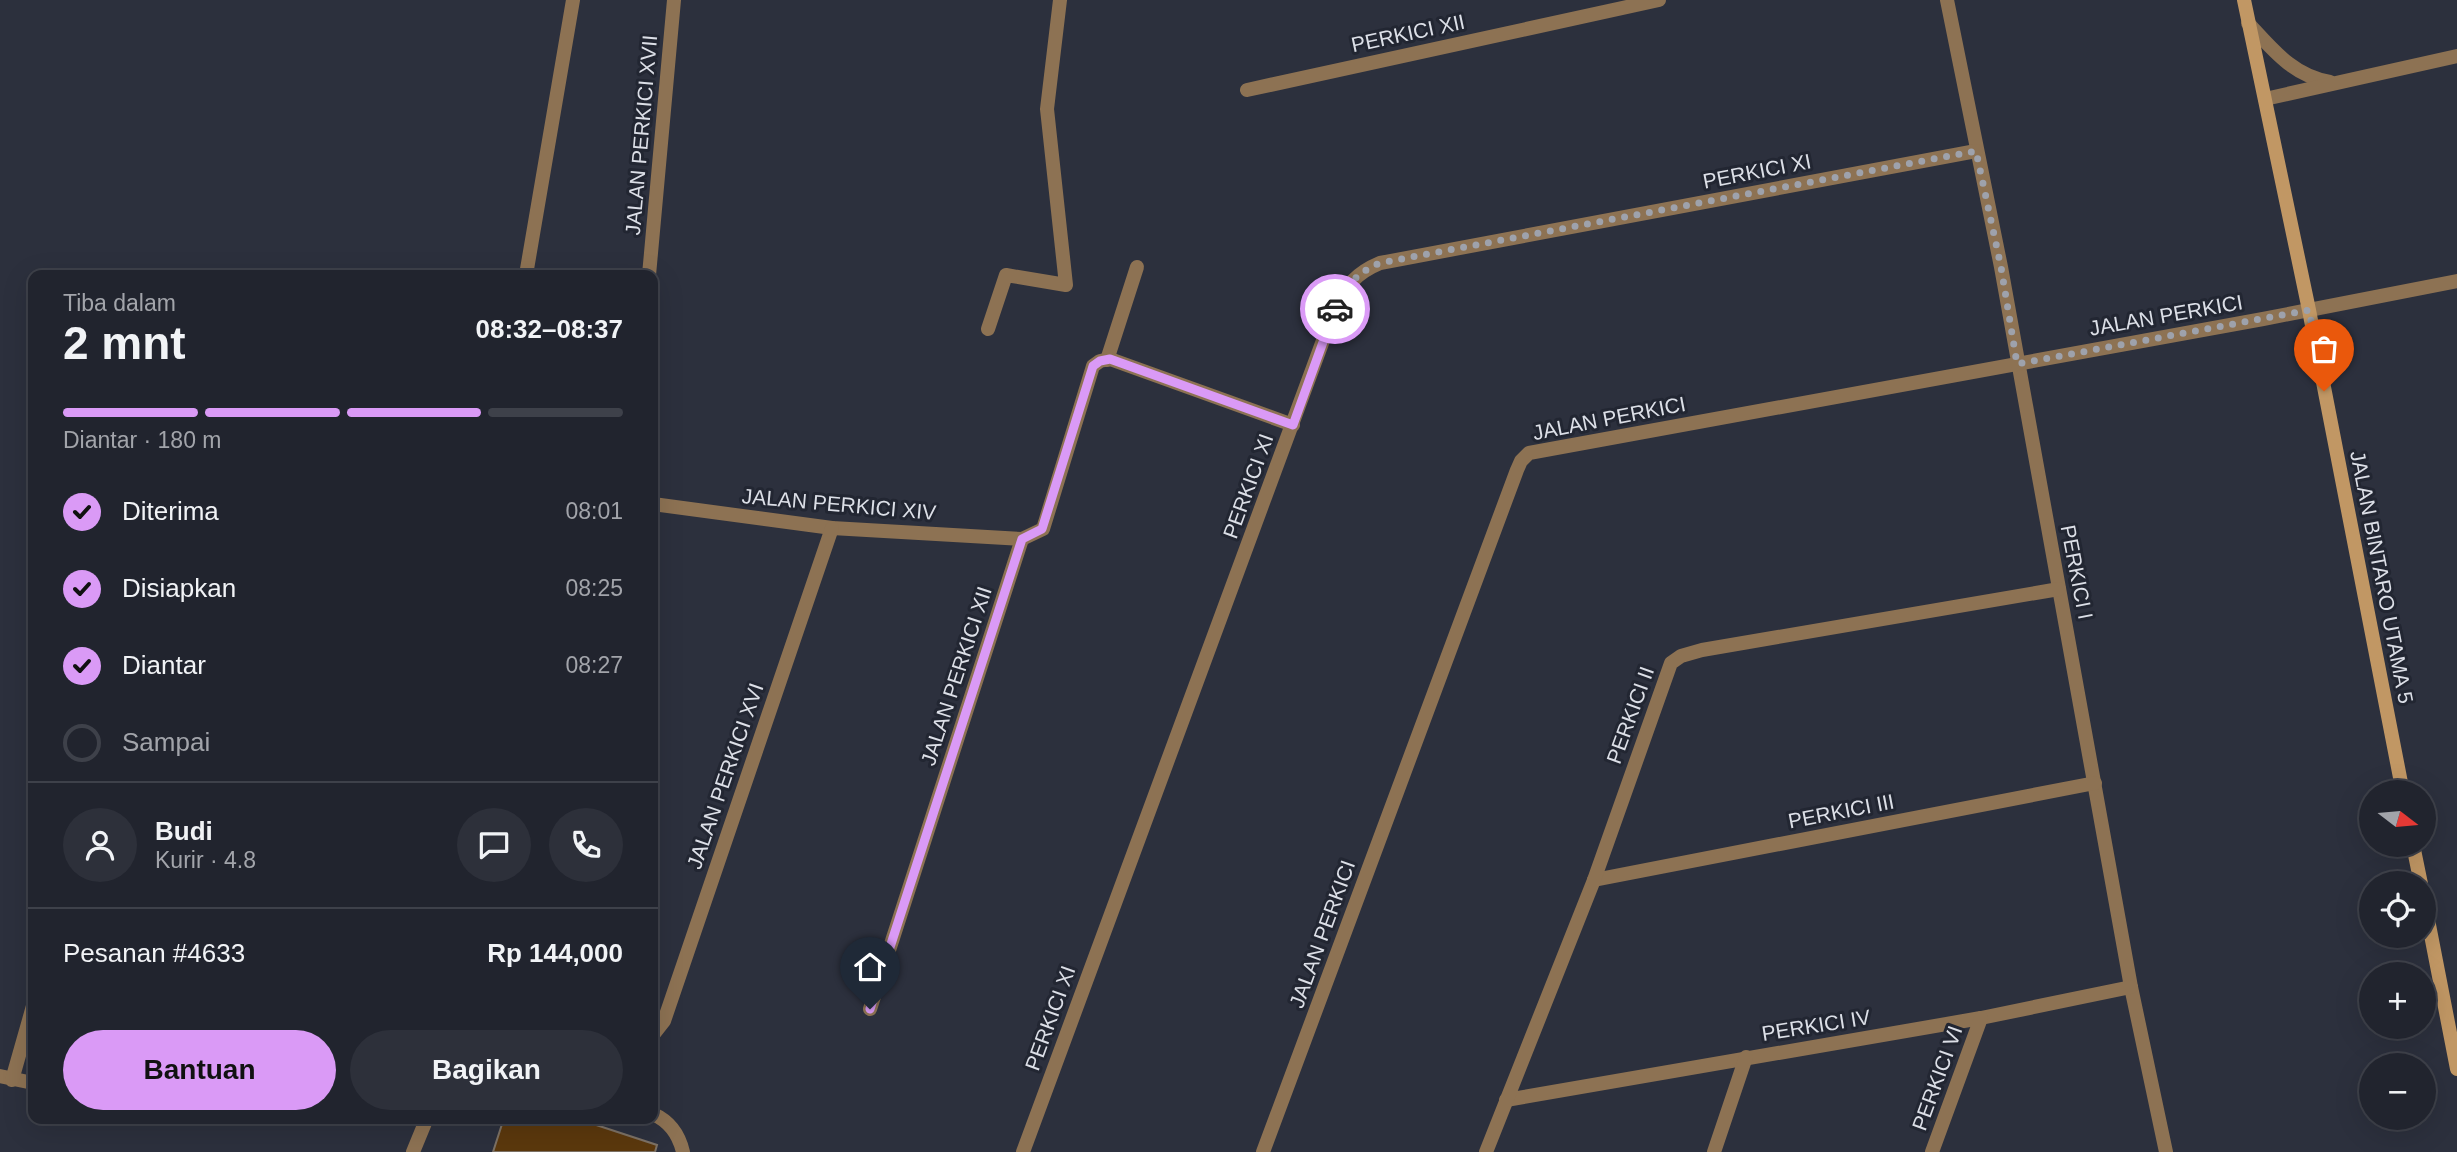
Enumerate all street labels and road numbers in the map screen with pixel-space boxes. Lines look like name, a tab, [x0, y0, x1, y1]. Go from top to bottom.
street label: PERKICI XII	[1349, 10, 1467, 56]
street label: JALAN PERKICI XVII	[621, 34, 661, 236]
street label: PERKICI XI	[1701, 149, 1813, 193]
street label: JALAN PERKICI	[2088, 290, 2244, 340]
street label: JALAN PERKICI	[1531, 392, 1687, 444]
street label: PERKICI XI	[1218, 431, 1278, 541]
street label: JALAN BINTARO UTAMA 5	[2346, 449, 2418, 705]
street label: JALAN PERKICI XIV	[741, 484, 937, 524]
street label: PERKICI I	[2057, 523, 2097, 621]
street label: JALAN PERKICI XII	[916, 584, 996, 768]
street label: PERKICI II	[1602, 663, 1658, 767]
street label: JALAN PERKICI XVI	[682, 680, 768, 872]
street label: PERKICI III	[1786, 789, 1896, 833]
street label: JALAN PERKICI	[1285, 857, 1359, 1011]
street label: PERKICI XI	[1020, 963, 1080, 1073]
street label: PERKICI IV	[1760, 1005, 1872, 1045]
street label: PERKICI VI	[1907, 1023, 1967, 1133]

